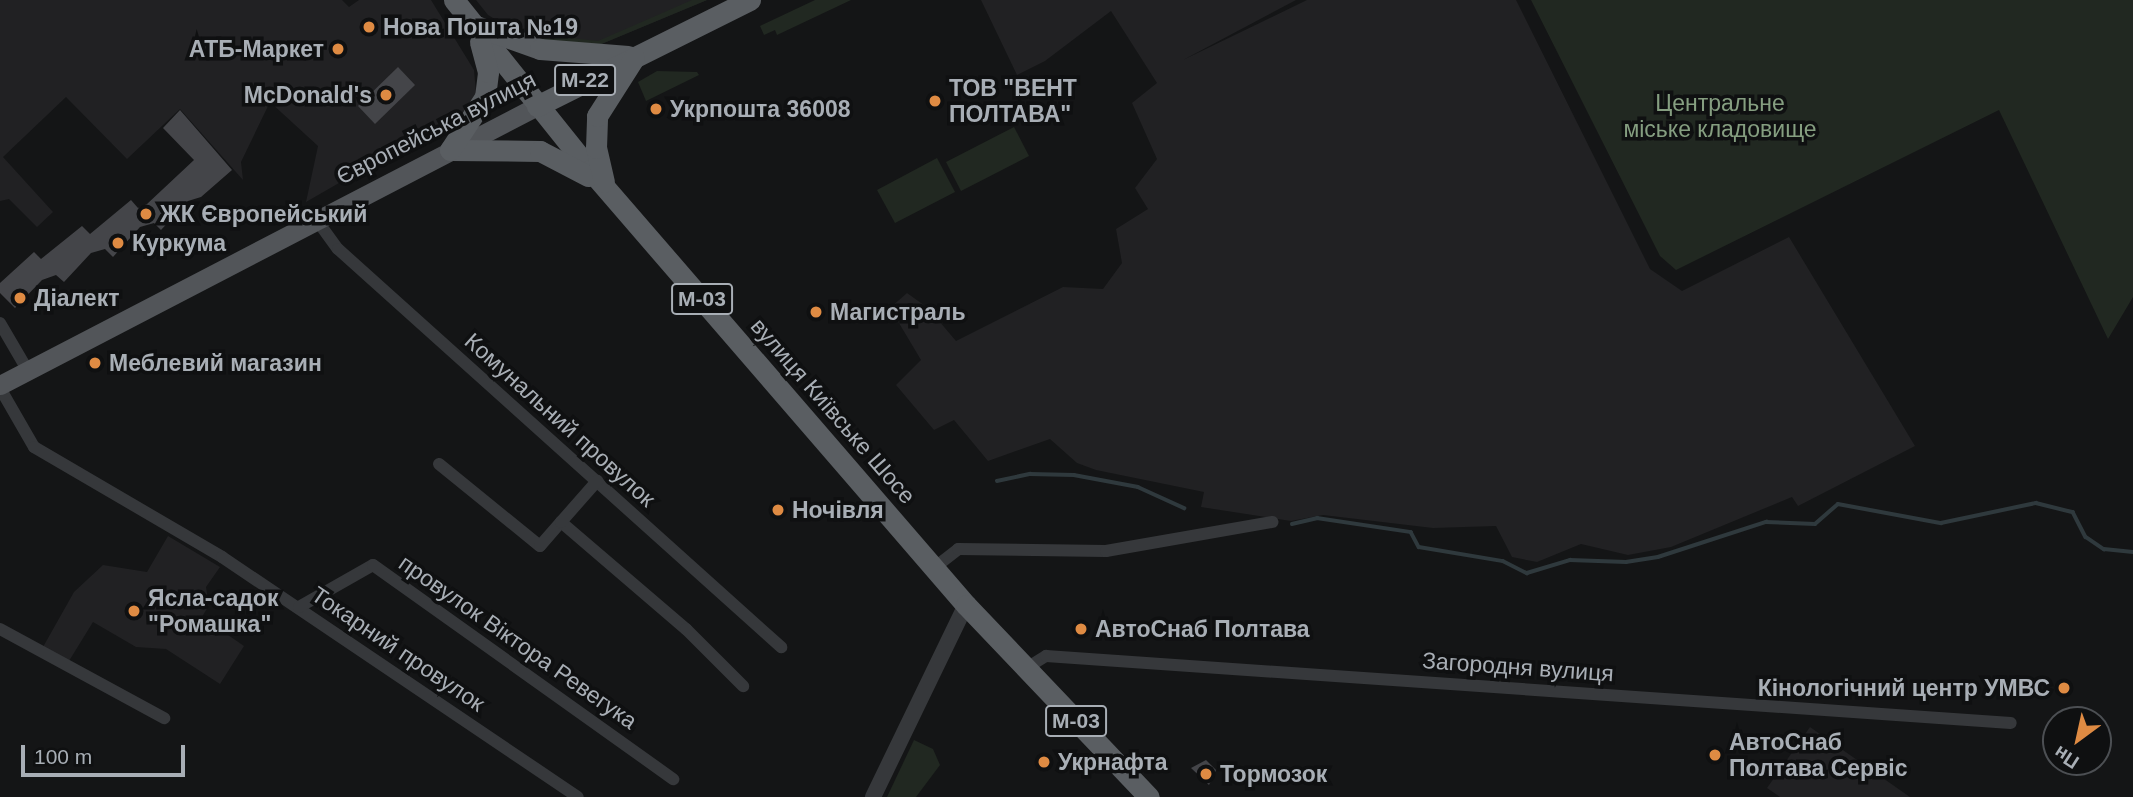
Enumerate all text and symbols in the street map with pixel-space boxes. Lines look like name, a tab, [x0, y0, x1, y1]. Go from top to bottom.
place label: Нова Пошта №19	[383, 13, 578, 41]
marker: Нова Пошта №19	[361, 19, 377, 35]
place label: АТБ-Маркет	[189, 35, 324, 63]
marker: АТБ-Маркет	[330, 41, 346, 57]
road number: М-22	[554, 62, 616, 98]
street label: Європейська вулиця	[332, 66, 540, 190]
place label: ТОВ "ВЕНТ ПОЛТАВА"	[949, 74, 1077, 128]
place label: McDonald's	[244, 81, 372, 109]
marker: McDonald's	[378, 87, 394, 103]
park label: Центральне міське кладовище	[1623, 89, 1817, 143]
marker: ТОВ "ВЕНТ ПОЛТАВА"	[927, 93, 943, 109]
place label: Укрпошта 36008	[670, 95, 851, 123]
marker: Укрпошта 36008	[648, 101, 664, 117]
place label: ЖК Європейський	[160, 200, 367, 228]
marker: ЖК Європейський	[138, 206, 154, 222]
place label: Куркума	[132, 229, 226, 257]
marker: Куркума	[110, 235, 126, 251]
road number: М-03	[670, 282, 734, 316]
place label: Діалект	[34, 284, 119, 312]
marker: Діалект	[12, 290, 28, 306]
place label: Магистраль	[830, 298, 966, 326]
marker: Магистраль	[808, 304, 824, 320]
street label: вулиця Київське Шосе	[745, 313, 921, 509]
street label: Комунальний провулок	[459, 327, 661, 513]
place label: Меблевий магазин	[109, 349, 322, 377]
marker: Меблевий магазин	[87, 355, 103, 371]
place label: Ночівля	[792, 496, 884, 524]
marker: Ночівля	[770, 502, 786, 518]
street label: провулок Віктора Ревегука	[394, 549, 642, 735]
street label: Токарний провулок	[306, 581, 490, 717]
place label: Ясла-садок "Ромашка"	[148, 584, 278, 638]
marker: Ясла-садок "Ромашка"	[126, 603, 142, 619]
place label: АвтоСнаб Полтава	[1095, 615, 1310, 643]
marker: АвтоСнаб Полтава	[1073, 621, 1089, 637]
street label: Загородня вулиця	[1421, 647, 1615, 687]
place label: Кінологічний центр УМВС	[1758, 674, 2050, 702]
marker: Кінологічний центр УМВС	[2056, 680, 2072, 696]
road number: М-03	[1044, 704, 1108, 738]
north arrow	[2042, 706, 2112, 776]
place label: АвтоСнаб Полтава Сервіс	[1729, 728, 1907, 782]
scale bar	[24, 730, 189, 774]
text: Пн	[2050, 742, 2083, 773]
text: 100 m	[34, 745, 92, 768]
marker: АвтоСнаб Полтава Сервіс	[1707, 747, 1723, 763]
place label: Укрнафта	[1058, 748, 1168, 776]
marker: Укрнафта	[1036, 754, 1052, 770]
place label: Тормозок	[1220, 760, 1327, 788]
marker: Тормозок	[1198, 766, 1214, 782]

